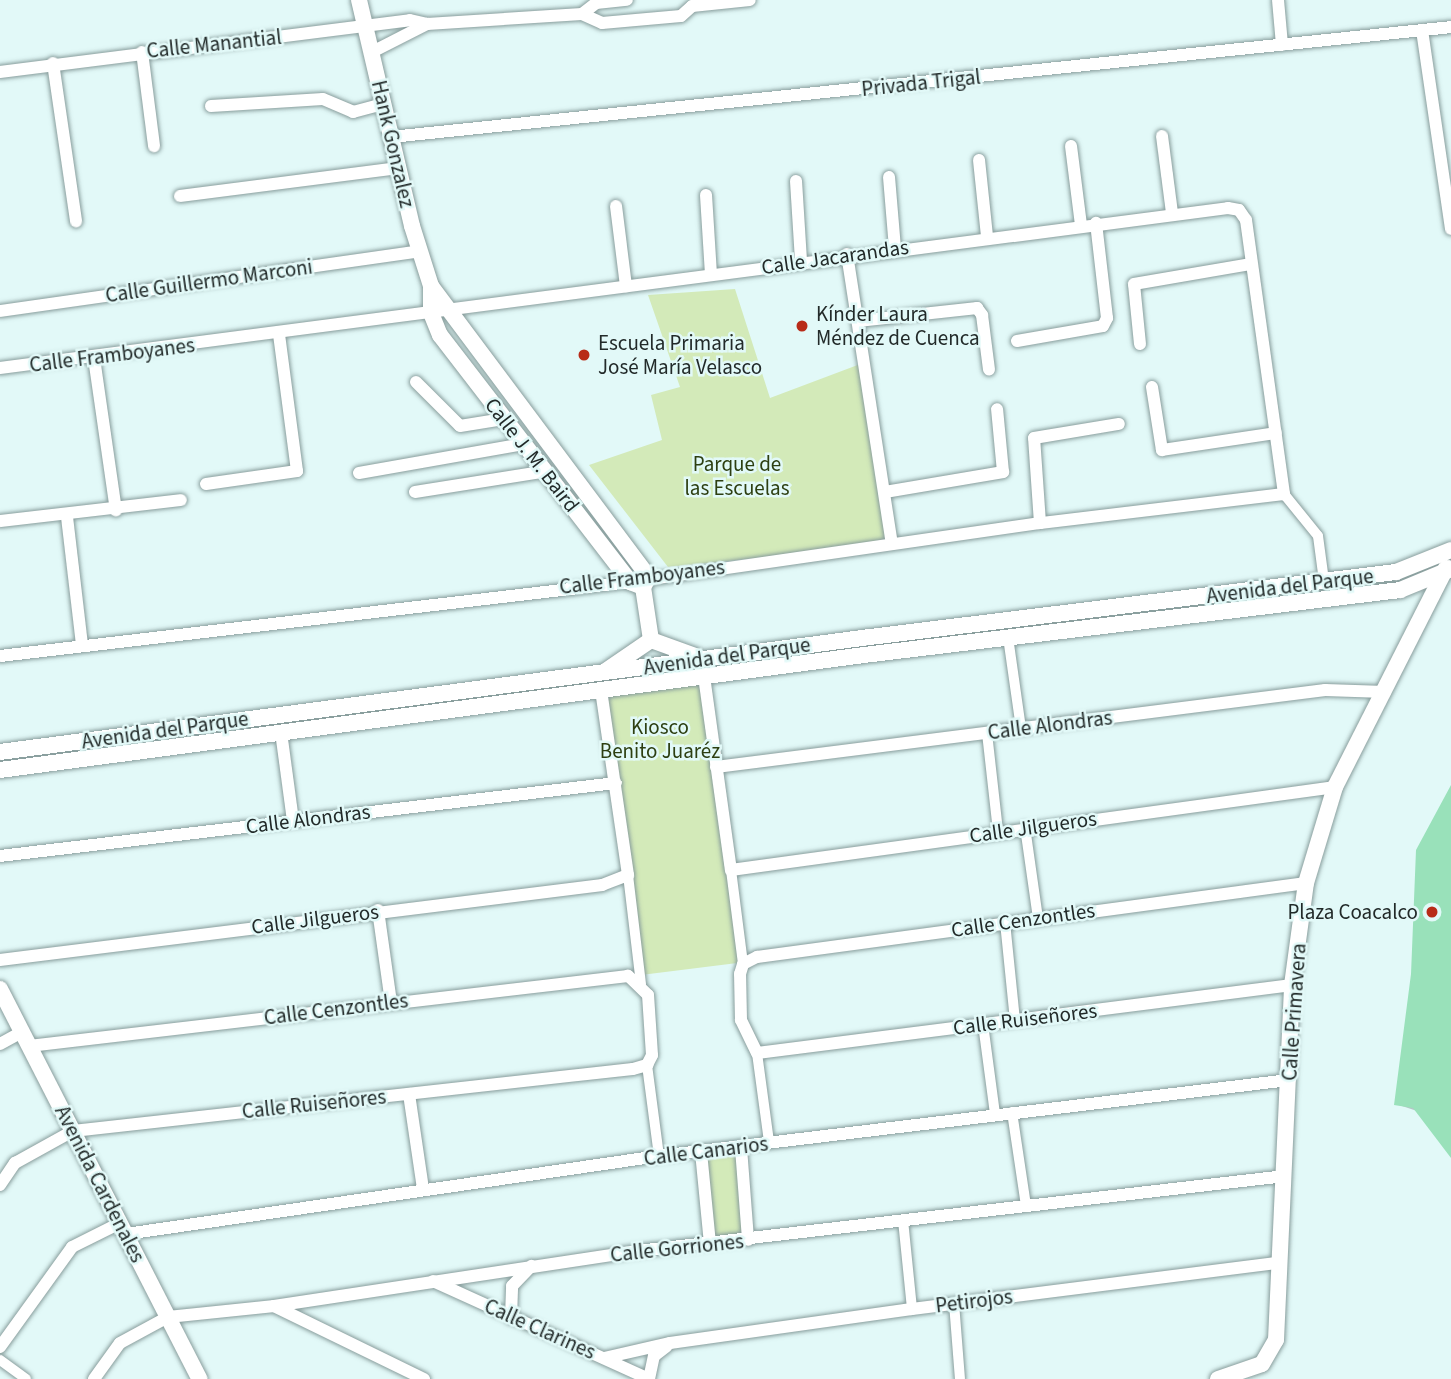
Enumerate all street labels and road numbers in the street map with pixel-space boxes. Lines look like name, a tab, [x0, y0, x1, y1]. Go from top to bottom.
street label: Calle Manantial	[145, 24, 283, 64]
street label: Privada Trigal	[860, 64, 982, 102]
street label: Hank Gonzalez	[366, 78, 420, 210]
street label: Calle Jacarandas	[760, 234, 910, 280]
street label: Calle Guillermo Marconi	[104, 254, 314, 308]
street label: Calle Framboyanes	[28, 332, 196, 378]
street label: Calle J. M. Baird	[479, 393, 585, 517]
street label: Calle Framboyanes	[558, 554, 726, 600]
street label: Avenida del Parque	[1205, 563, 1375, 609]
street label: Avenida del Parque	[642, 632, 812, 680]
street label: Calle Alondras	[986, 705, 1114, 745]
street label: Avenida del Parque	[80, 706, 250, 754]
street label: Calle Alondras	[244, 799, 372, 839]
street label: Calle Jilgueros	[968, 806, 1098, 848]
street label: Calle Cenzontles	[949, 897, 1097, 943]
street label: Calle Jilgueros	[250, 899, 380, 939]
street label: Calle Primavera	[1277, 942, 1311, 1082]
street label: Calle Cenzontles	[262, 988, 410, 1030]
street label: Calle Ruiseñores	[952, 998, 1098, 1040]
street label: Calle Ruiseñores	[241, 1084, 387, 1124]
street label: Avenida Cardenales	[50, 1101, 150, 1267]
street label: Calle Canarios	[642, 1131, 770, 1171]
street label: Calle Gorriones	[609, 1228, 745, 1268]
street label: Petirojos	[934, 1284, 1014, 1318]
street label: Calle Clarines	[481, 1293, 599, 1365]

